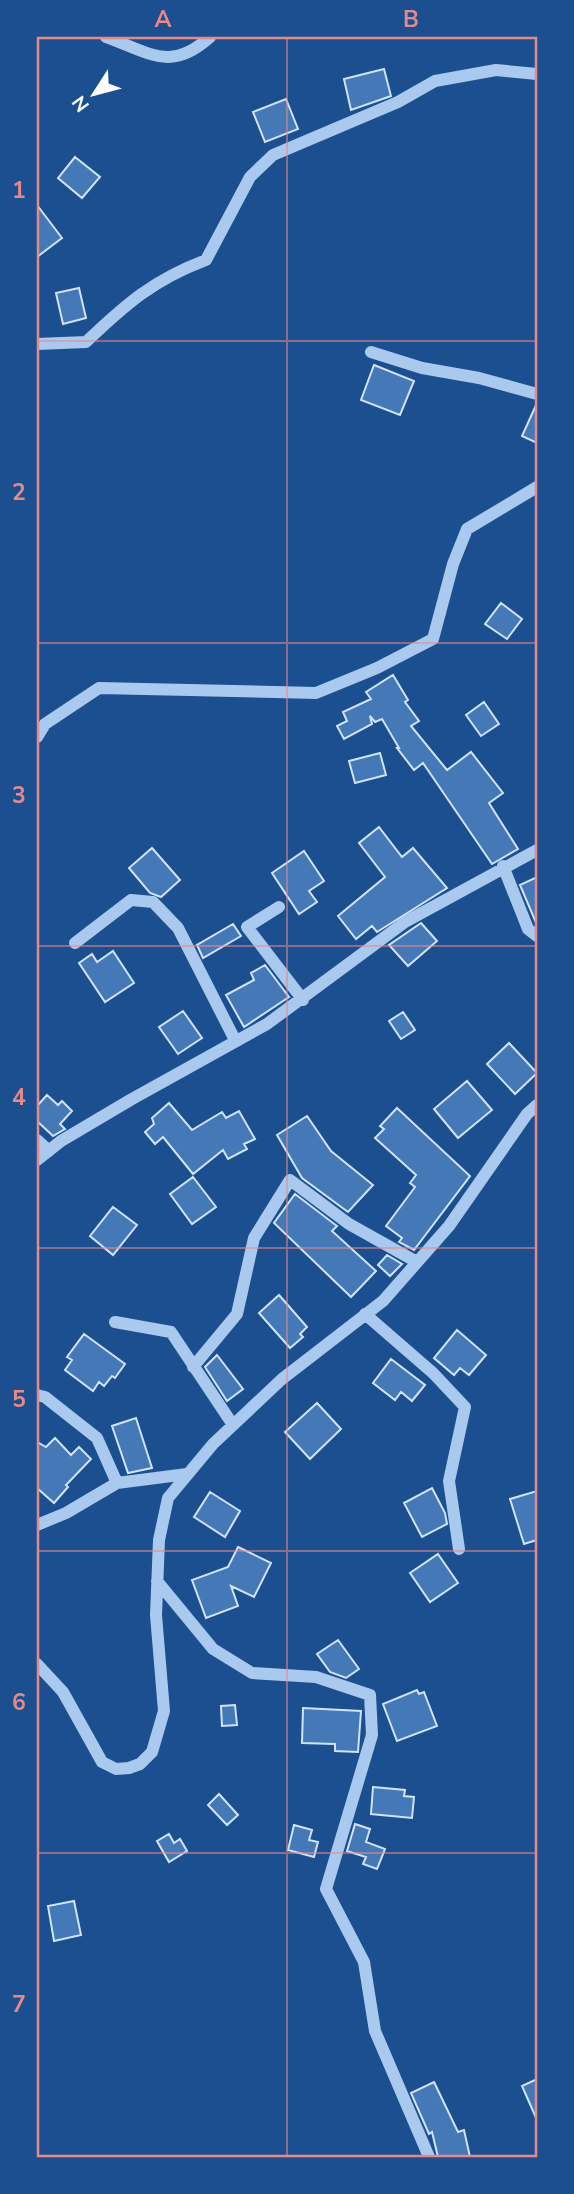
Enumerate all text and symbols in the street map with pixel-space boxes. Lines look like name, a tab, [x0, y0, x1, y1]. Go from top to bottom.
text: A	[154, 4, 172, 35]
text: B	[403, 4, 419, 35]
north arrow	[60, 60, 130, 130]
text: N	[66, 90, 96, 117]
text: 1	[12, 175, 26, 206]
text: 2	[12, 477, 26, 508]
text: 3	[12, 780, 26, 811]
text: 4	[12, 1082, 26, 1113]
text: 5	[12, 1384, 26, 1415]
text: 6	[12, 1687, 26, 1718]
text: 7	[12, 1989, 26, 2020]

